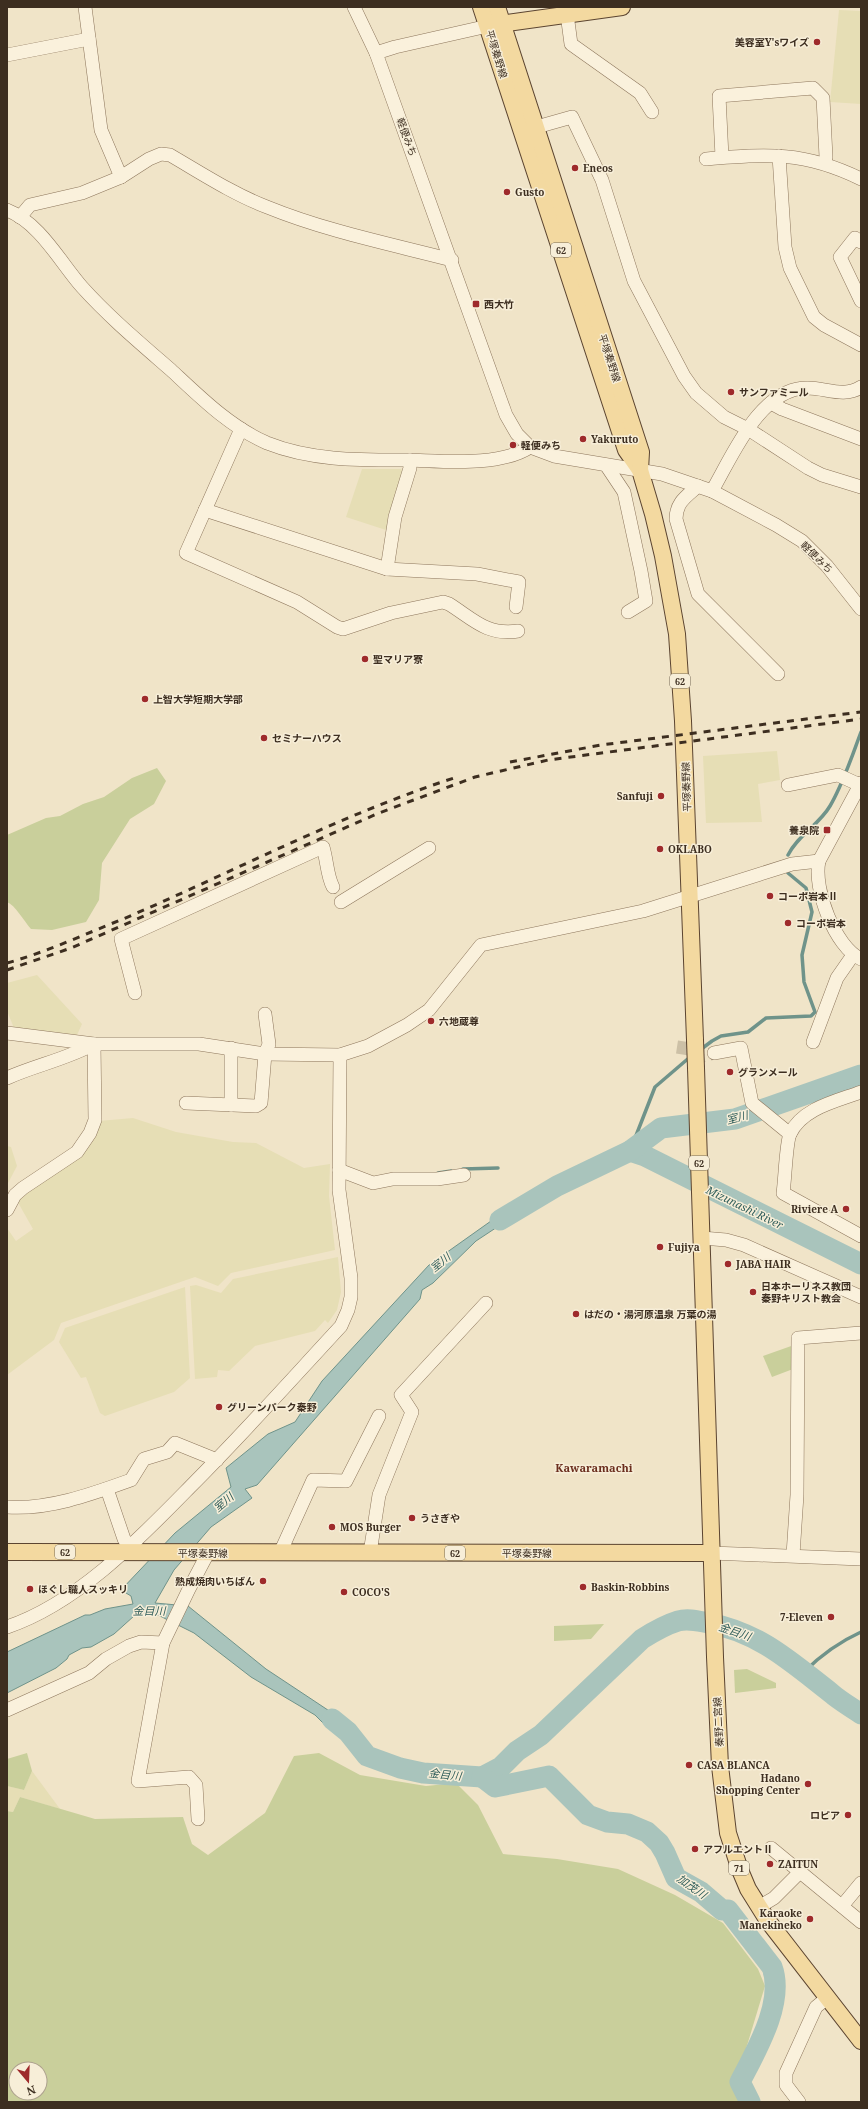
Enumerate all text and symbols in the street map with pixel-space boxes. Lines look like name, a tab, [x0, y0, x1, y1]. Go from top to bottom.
street label: 平塚秦野線	[483, 28, 511, 80]
place label: 美容室Y'sワイズ	[735, 35, 809, 49]
marker: 美容室Y'sワイズ	[812, 37, 822, 47]
street label: 軽便みち	[394, 116, 420, 158]
place label: Eneos	[583, 161, 613, 175]
marker: Eneos	[570, 163, 580, 173]
place label: Gusto	[515, 185, 544, 199]
marker: Gusto	[502, 187, 512, 197]
road number: 62	[551, 243, 571, 257]
place label: 西大竹	[484, 297, 514, 311]
marker: 西大竹	[471, 299, 481, 309]
street label: 平塚秦野線	[596, 332, 624, 384]
place label: サンファミール	[739, 385, 809, 399]
marker: サンファミール	[726, 387, 736, 397]
place label: Yakuruto	[591, 432, 638, 446]
marker: Yakuruto	[578, 434, 588, 444]
place label: 軽便みち	[521, 438, 561, 452]
marker: 軽便みち	[508, 440, 518, 450]
street label: 軽便みち	[798, 538, 836, 576]
place label: 聖マリア寮	[373, 652, 423, 666]
marker: 聖マリア寮	[360, 654, 370, 664]
road number: 62	[670, 674, 690, 688]
place label: 上智大学短期大学部	[153, 692, 243, 706]
marker: 上智大学短期大学部	[140, 694, 150, 704]
place label: セミナーハウス	[272, 731, 342, 745]
marker: セミナーハウス	[259, 733, 269, 743]
street label: 平塚秦野線	[678, 762, 694, 812]
place label: Sanfuji	[617, 789, 653, 803]
marker: Sanfuji	[656, 791, 666, 801]
place label: 養泉院	[789, 823, 819, 837]
marker: 養泉院	[822, 825, 832, 835]
place label: OKLABO	[668, 842, 712, 856]
marker: OKLABO	[655, 844, 665, 854]
place label: コーポ岩本Ⅱ	[778, 889, 838, 903]
marker: コーポ岩本Ⅱ	[765, 891, 775, 901]
place label: コーポ岩本	[796, 916, 846, 930]
marker: コーポ岩本	[783, 918, 793, 928]
place label: 六地蔵尊	[439, 1014, 479, 1028]
marker: 六地蔵尊	[426, 1016, 436, 1026]
place label: グランメール	[738, 1065, 798, 1079]
marker: グランメール	[725, 1067, 735, 1077]
water label: 室川	[725, 1107, 750, 1127]
road number: 62	[689, 1156, 709, 1170]
water label: Mizunashi River	[703, 1181, 787, 1232]
place label: Riviere A	[791, 1202, 838, 1216]
marker: Riviere A	[841, 1204, 851, 1214]
place label: Fujiya	[668, 1240, 700, 1254]
marker: Fujiya	[655, 1242, 665, 1252]
water label: 室川	[427, 1249, 454, 1275]
place label: JABA HAIR	[735, 1257, 792, 1271]
marker: JABA HAIR	[723, 1259, 733, 1269]
place label: 日本ホーリネス教団 秦野キリスト教会	[761, 1279, 851, 1305]
marker: 日本ホーリネス教団 秦野キリスト教会	[748, 1287, 758, 1297]
place label: はだの・湯河原温泉 万葉の湯	[584, 1307, 716, 1321]
marker: はだの・湯河原温泉 万葉の湯	[571, 1309, 581, 1319]
place label: グリーンパーク秦野	[227, 1400, 317, 1414]
marker: グリーンパーク秦野	[214, 1402, 224, 1412]
district label: Kawaramachi	[555, 1460, 633, 1475]
water label: 室川	[210, 1488, 237, 1515]
place label: うさぎや	[420, 1511, 460, 1525]
marker: うさぎや	[407, 1513, 417, 1523]
place label: MOS Burger	[340, 1520, 402, 1534]
marker: MOS Burger	[327, 1522, 337, 1532]
road number: 62	[55, 1545, 75, 1559]
street label: 平塚秦野線	[178, 1546, 228, 1560]
road number: 62	[445, 1546, 465, 1560]
street label: 平塚秦野線	[502, 1546, 552, 1560]
place label: 熟成焼肉いちばん	[175, 1574, 255, 1588]
marker: 熟成焼肉いちばん	[258, 1576, 268, 1586]
place label: Baskin-Robbins	[591, 1580, 670, 1594]
place label: ほぐし職人スッキリ	[38, 1582, 128, 1596]
marker: Baskin-Robbins	[578, 1582, 588, 1592]
marker: ほぐし職人スッキリ	[25, 1584, 35, 1594]
place label: COCO'S	[352, 1585, 390, 1599]
marker: COCO'S	[339, 1587, 349, 1597]
water label: 金目川	[133, 1603, 166, 1618]
place label: 7-Eleven	[780, 1610, 823, 1624]
marker: 7-Eleven	[826, 1612, 836, 1622]
water label: 金目川	[717, 1619, 754, 1644]
street label: 秦野二宮線	[710, 1697, 726, 1747]
place label: CASA BLANCA	[697, 1758, 770, 1772]
marker: CASA BLANCA	[684, 1760, 694, 1770]
water label: 金目川	[428, 1765, 463, 1783]
place label: Hadano Shopping Center	[716, 1771, 801, 1797]
marker: Hadano Shopping Center	[803, 1779, 813, 1789]
place label: ロピア	[810, 1808, 840, 1822]
marker: ロピア	[843, 1810, 853, 1820]
place label: アフルエントⅡ	[703, 1842, 773, 1856]
marker: アフルエントⅡ	[690, 1844, 700, 1854]
place label: ZAITUN	[778, 1857, 818, 1871]
marker: ZAITUN	[765, 1859, 775, 1869]
road number: 71	[729, 1861, 749, 1875]
water label: 加茂川	[674, 1870, 711, 1902]
place label: Karaoke Manekineko	[740, 1906, 802, 1932]
marker: Karaoke Manekineko	[805, 1914, 815, 1924]
north arrow	[8, 2061, 48, 2101]
text: N	[25, 2082, 38, 2100]

